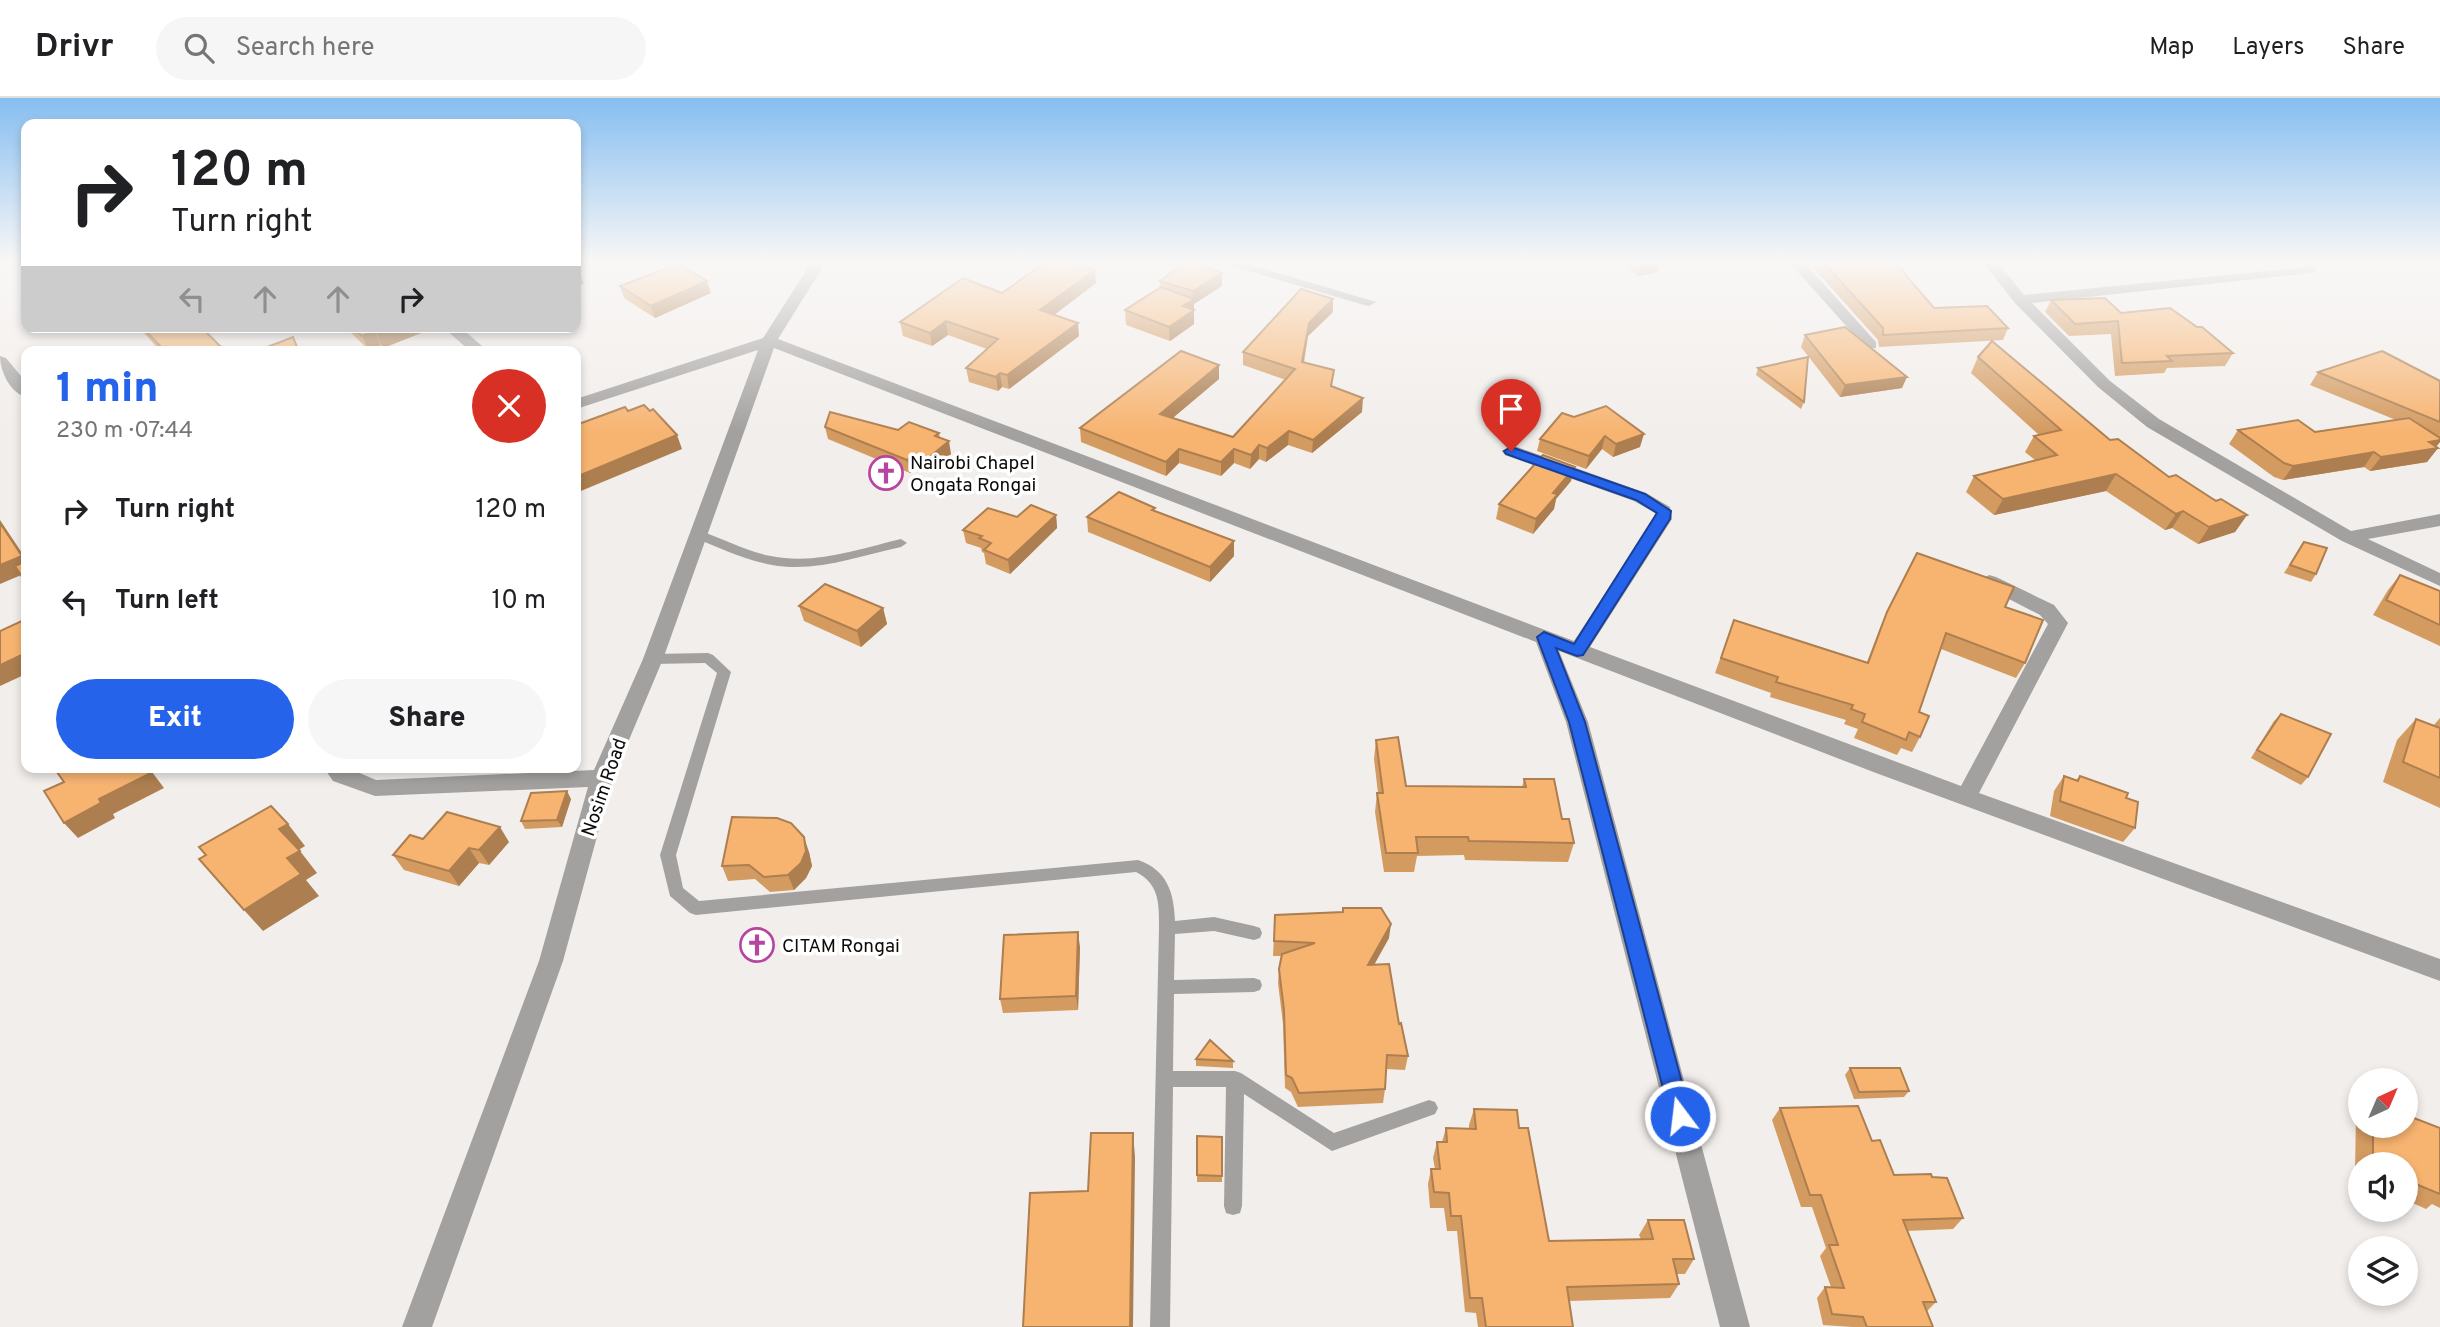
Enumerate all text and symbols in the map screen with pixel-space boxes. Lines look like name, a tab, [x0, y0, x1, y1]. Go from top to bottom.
search box	[156, 17, 646, 80]
text: Drivr	[35, 27, 114, 69]
icon: search	[180, 29, 218, 67]
text: Search here	[236, 32, 375, 65]
text: Map	[2149, 33, 2194, 63]
text: Layers	[2232, 33, 2304, 63]
text: Share	[2342, 33, 2405, 63]
text: 120 m	[171, 142, 308, 204]
icon: right	[56, 147, 147, 238]
text: Turn right	[171, 203, 313, 243]
icon: left	[173, 280, 211, 318]
icon: ahead	[246, 280, 284, 318]
icon: ahead	[319, 280, 357, 318]
icon: right	[392, 280, 430, 318]
text: 1 min	[56, 364, 159, 417]
button: close	[472, 369, 546, 443]
pin	[1481, 379, 1541, 451]
icon: arrive	[1492, 390, 1530, 428]
text: 230 m · 07:44	[56, 417, 193, 446]
place label: Nairobi Chapel Ongata Rongai	[910, 452, 1036, 498]
church icon: Nairobi Chapel Ongata Rongai	[867, 454, 905, 492]
icon: right	[56, 492, 94, 530]
text: Turn right	[115, 494, 235, 527]
text: 120 m	[476, 494, 546, 527]
icon: left	[56, 583, 94, 621]
text: Turn left	[115, 585, 219, 618]
text: 10 m	[491, 585, 546, 618]
button: Exit	[56, 679, 294, 759]
button: Share	[308, 679, 546, 759]
street label: Nosim Road	[577, 735, 633, 840]
church icon: CITAM Rongai	[738, 926, 776, 964]
place label: CITAM Rongai	[782, 935, 900, 959]
north arrow	[2348, 1068, 2418, 1138]
map controls	[2348, 1068, 2418, 1306]
position arrow	[1643, 1079, 1717, 1153]
button: sound	[2348, 1152, 2418, 1222]
button: layers	[2348, 1236, 2418, 1306]

